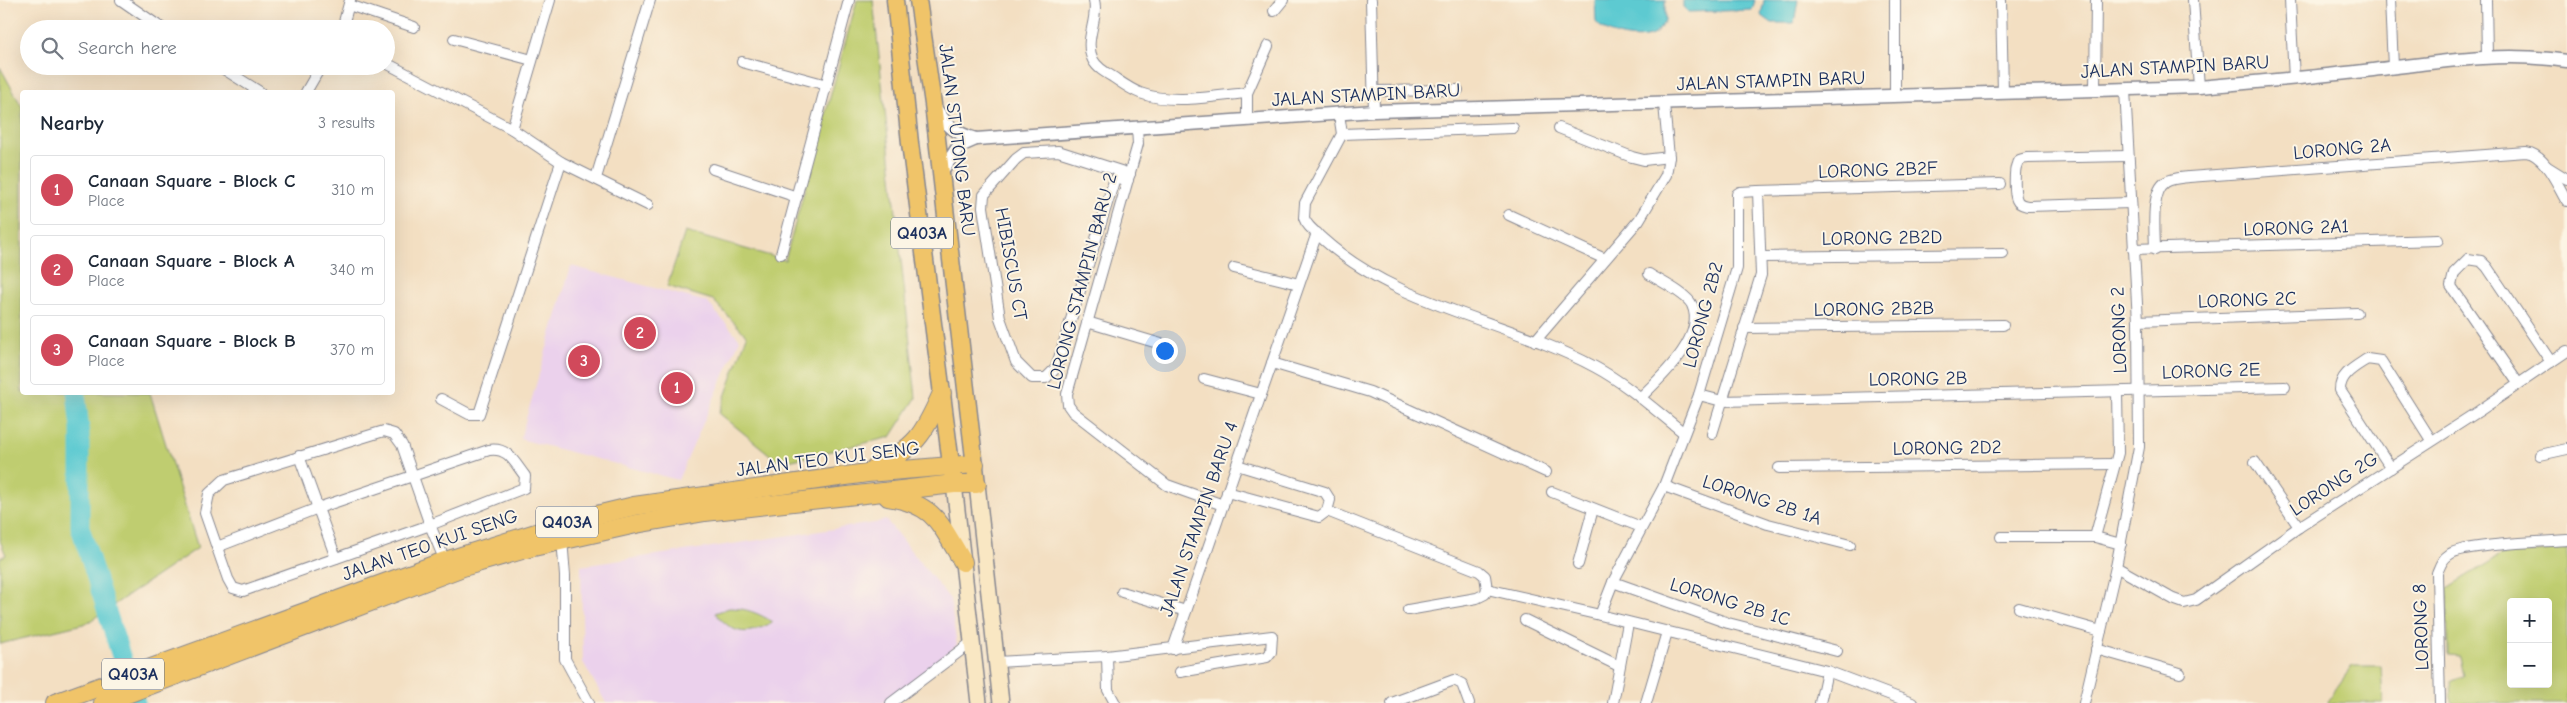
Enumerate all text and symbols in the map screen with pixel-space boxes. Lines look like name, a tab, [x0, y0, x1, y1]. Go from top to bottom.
search box	[20, 20, 395, 75]
icon: search	[38, 34, 66, 62]
text: Search here	[78, 37, 177, 59]
street label: JALAN STUTONG BARU	[934, 43, 980, 237]
street label: JALAN STAMPIN BARU	[2080, 51, 2270, 83]
street label: JALAN STAMPIN BARU	[1676, 67, 1866, 95]
street label: JALAN STAMPIN BARU	[1271, 79, 1461, 111]
text: Nearby	[40, 111, 104, 135]
text: 3 results	[318, 114, 375, 132]
street label: LORONG 2A	[2292, 134, 2392, 164]
street label: LORONG 2B2F	[1818, 157, 1938, 183]
text: Canaan Square - Block C	[88, 170, 295, 192]
street label: LORONG STAMPIN BARU 2	[1042, 170, 1122, 392]
text: 1	[54, 181, 60, 199]
text: 310 m	[331, 181, 374, 199]
text: Place	[88, 192, 124, 210]
street label: HIBISCUS CT	[990, 206, 1032, 322]
street label: LORONG 2A1	[2243, 215, 2349, 241]
road number: Q403A	[891, 218, 953, 248]
street label: LORONG 2B2D	[1821, 226, 1943, 250]
text: Canaan Square - Block A	[88, 250, 294, 272]
street label: LORONG 2B2	[1678, 260, 1728, 370]
text: 2	[53, 261, 61, 279]
text: 340 m	[330, 261, 374, 279]
text: Place	[88, 272, 124, 290]
street label: LORONG 2	[2106, 286, 2132, 374]
street label: LORONG 2C	[2197, 287, 2297, 313]
street label: LORONG 2B2B	[1814, 297, 1934, 321]
pin: 2	[624, 314, 656, 352]
text: Canaan Square - Block B	[88, 330, 296, 352]
your location	[1152, 338, 1178, 364]
text: 3	[53, 341, 61, 359]
text: 370 m	[330, 341, 374, 359]
pin: 3	[568, 342, 600, 380]
text: Place	[88, 352, 124, 370]
street label: LORONG 2E	[2161, 358, 2261, 384]
street label: LORONG 2B	[1868, 367, 1968, 391]
pin: 1	[661, 369, 693, 407]
street label: JALAN STAMPIN BARU 4	[1155, 419, 1243, 619]
street label: LORONG 2D2	[1892, 436, 2002, 460]
street label: JALAN TEO KUI SENG	[735, 437, 921, 481]
street label: LORONG 2G	[2286, 447, 2382, 521]
street label: LORONG 2B 1A	[1700, 470, 1824, 530]
street label: JALAN TEO KUI SENG	[339, 505, 521, 585]
road number: Q403A	[536, 507, 598, 538]
street label: LORONG 2B 1C	[1667, 573, 1793, 631]
street label: LORONG 8	[2408, 583, 2434, 671]
map controls	[2507, 598, 2552, 688]
button: +	[2507, 598, 2552, 643]
button: −	[2507, 643, 2552, 688]
road number: Q403A	[102, 659, 164, 690]

